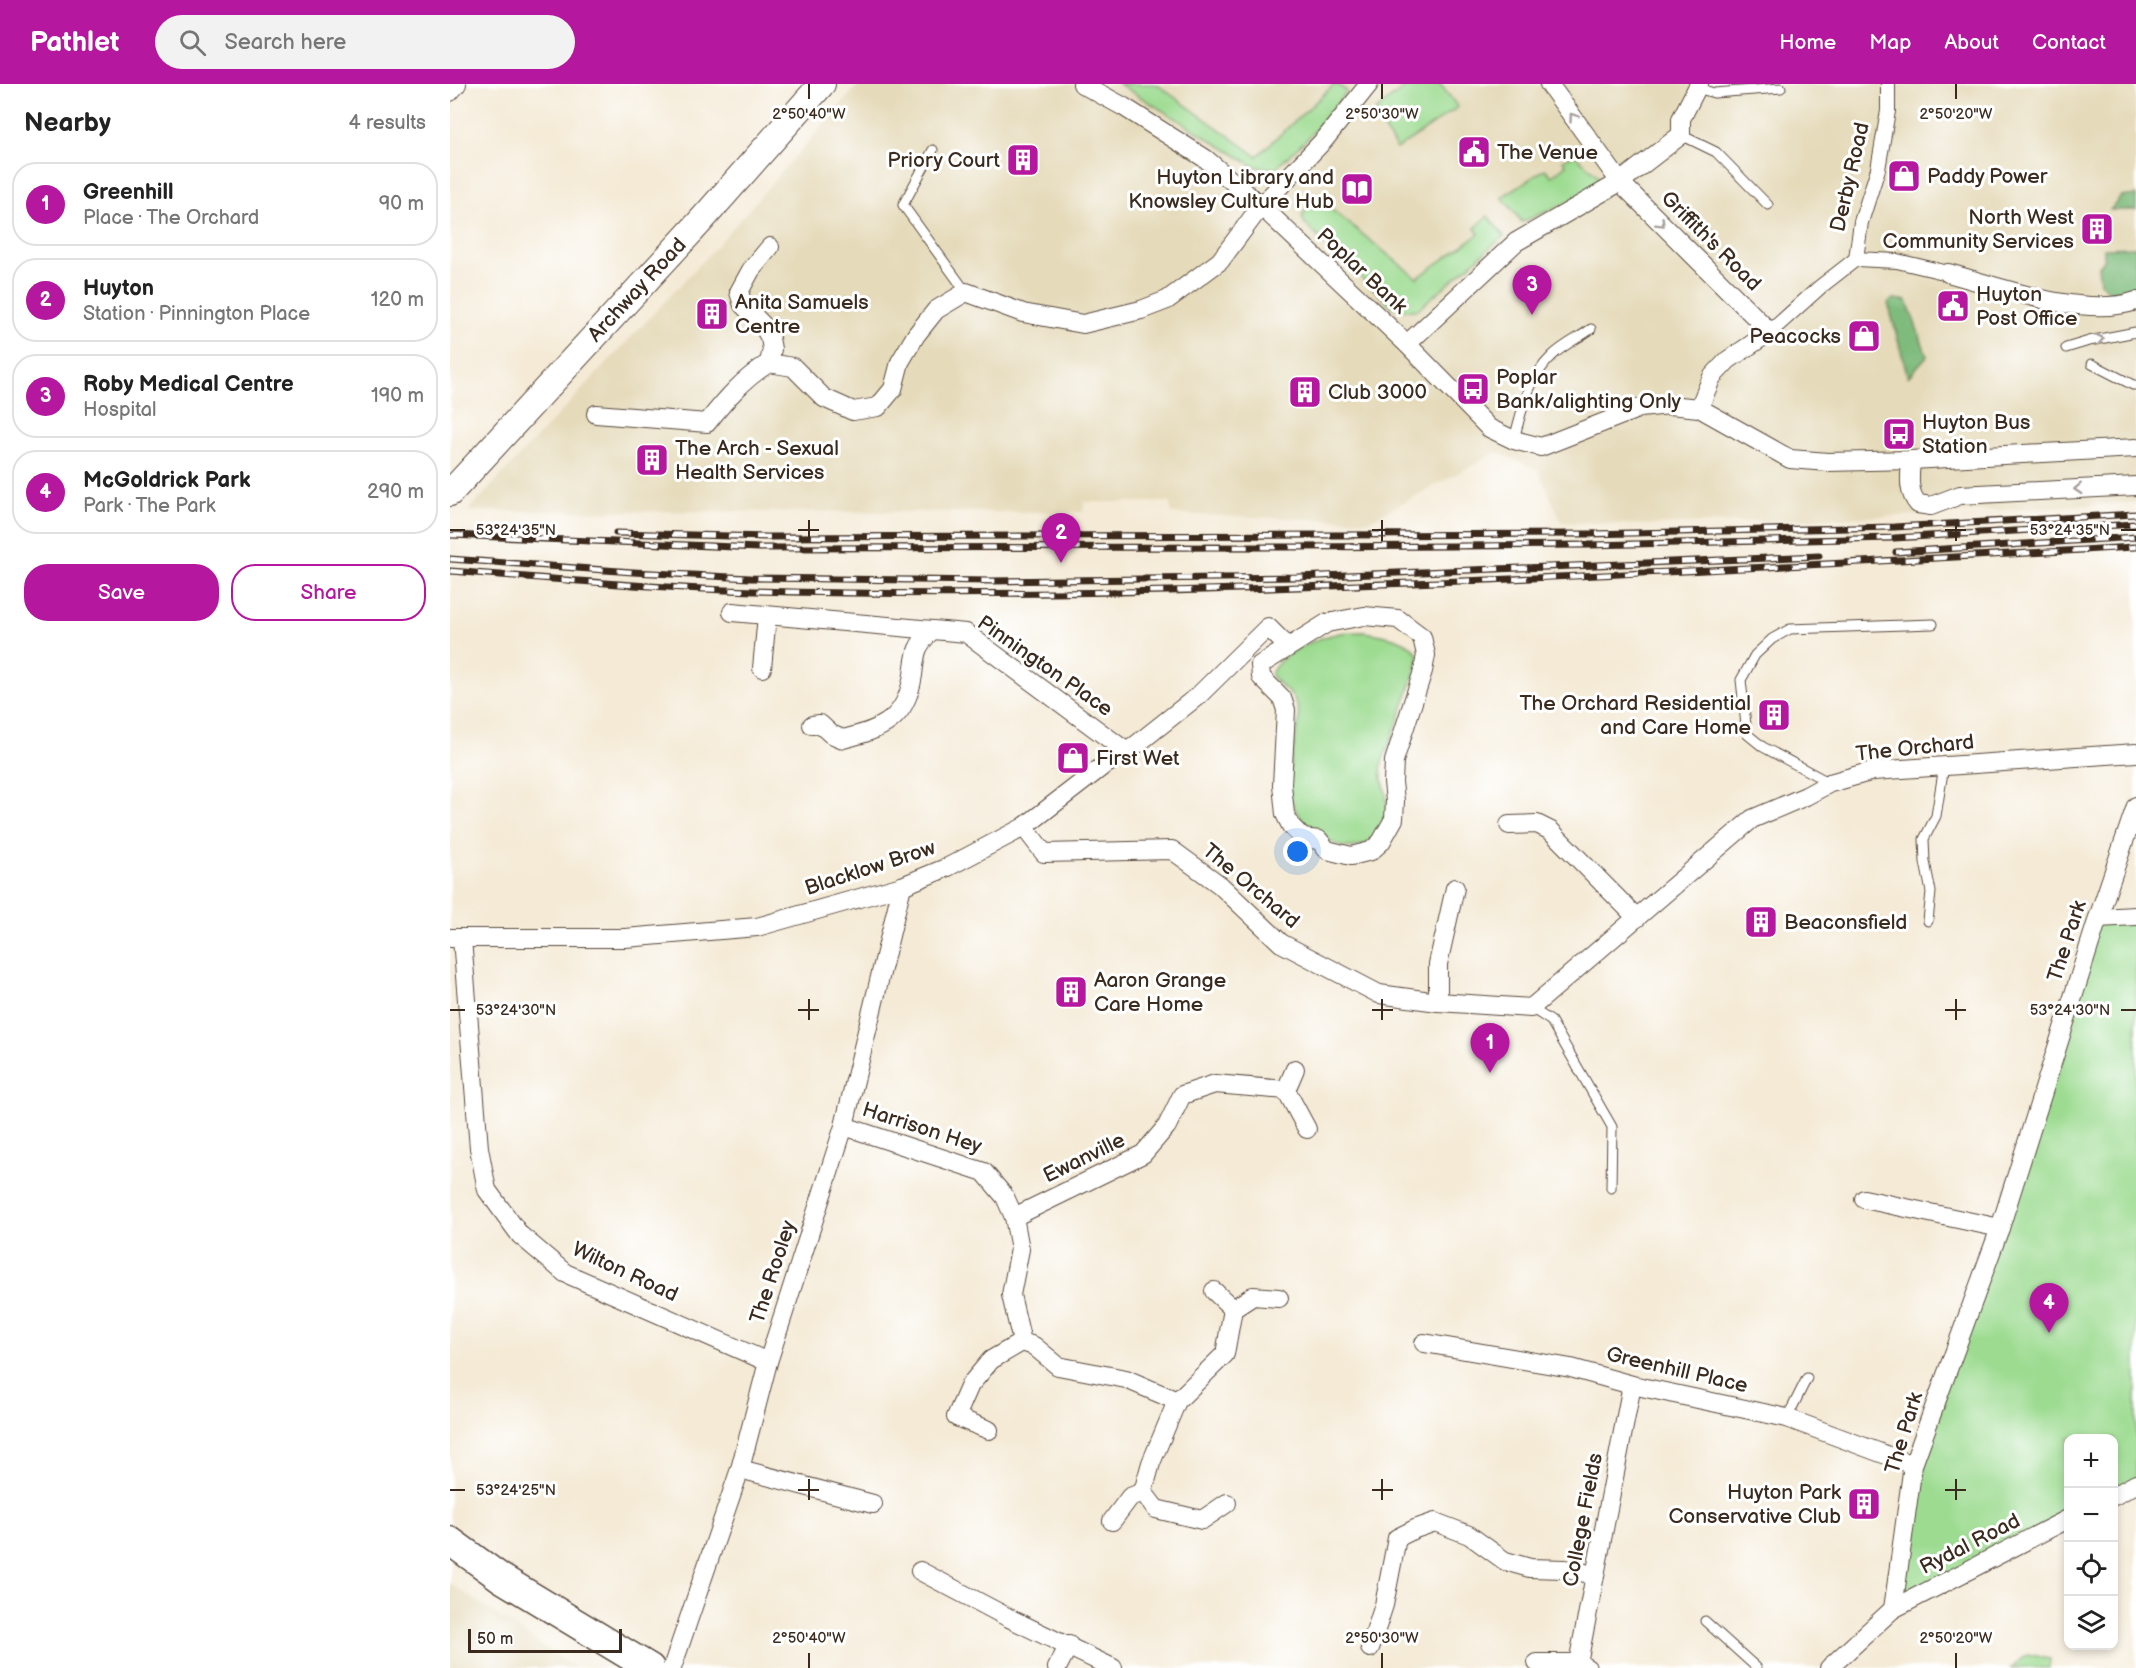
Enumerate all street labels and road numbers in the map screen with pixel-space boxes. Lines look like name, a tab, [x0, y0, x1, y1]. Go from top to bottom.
street label: Derby Road	[1825, 120, 1875, 234]
street label: Griffith's Road	[1656, 186, 1766, 296]
street label: Poplar Bank	[1312, 223, 1413, 320]
street label: Archway Road	[582, 233, 692, 347]
street label: Pinnington Place	[973, 610, 1117, 722]
street label: The Orchard	[1855, 729, 1975, 767]
street label: Blacklow Brow	[802, 835, 938, 901]
street label: The Orchard	[1197, 838, 1305, 934]
street label: The Park	[2042, 897, 2092, 985]
street label: Harrison Hey	[859, 1097, 985, 1159]
street label: Ewanville	[1039, 1128, 1129, 1188]
street label: The Rooley	[745, 1217, 802, 1327]
street label: Wilton Road	[568, 1237, 682, 1307]
street label: Greenhill Place	[1604, 1342, 1750, 1398]
street label: The Park	[1880, 1389, 1928, 1477]
street label: College Fields	[1558, 1451, 1608, 1589]
street label: Rydal Road	[1916, 1508, 2024, 1580]

